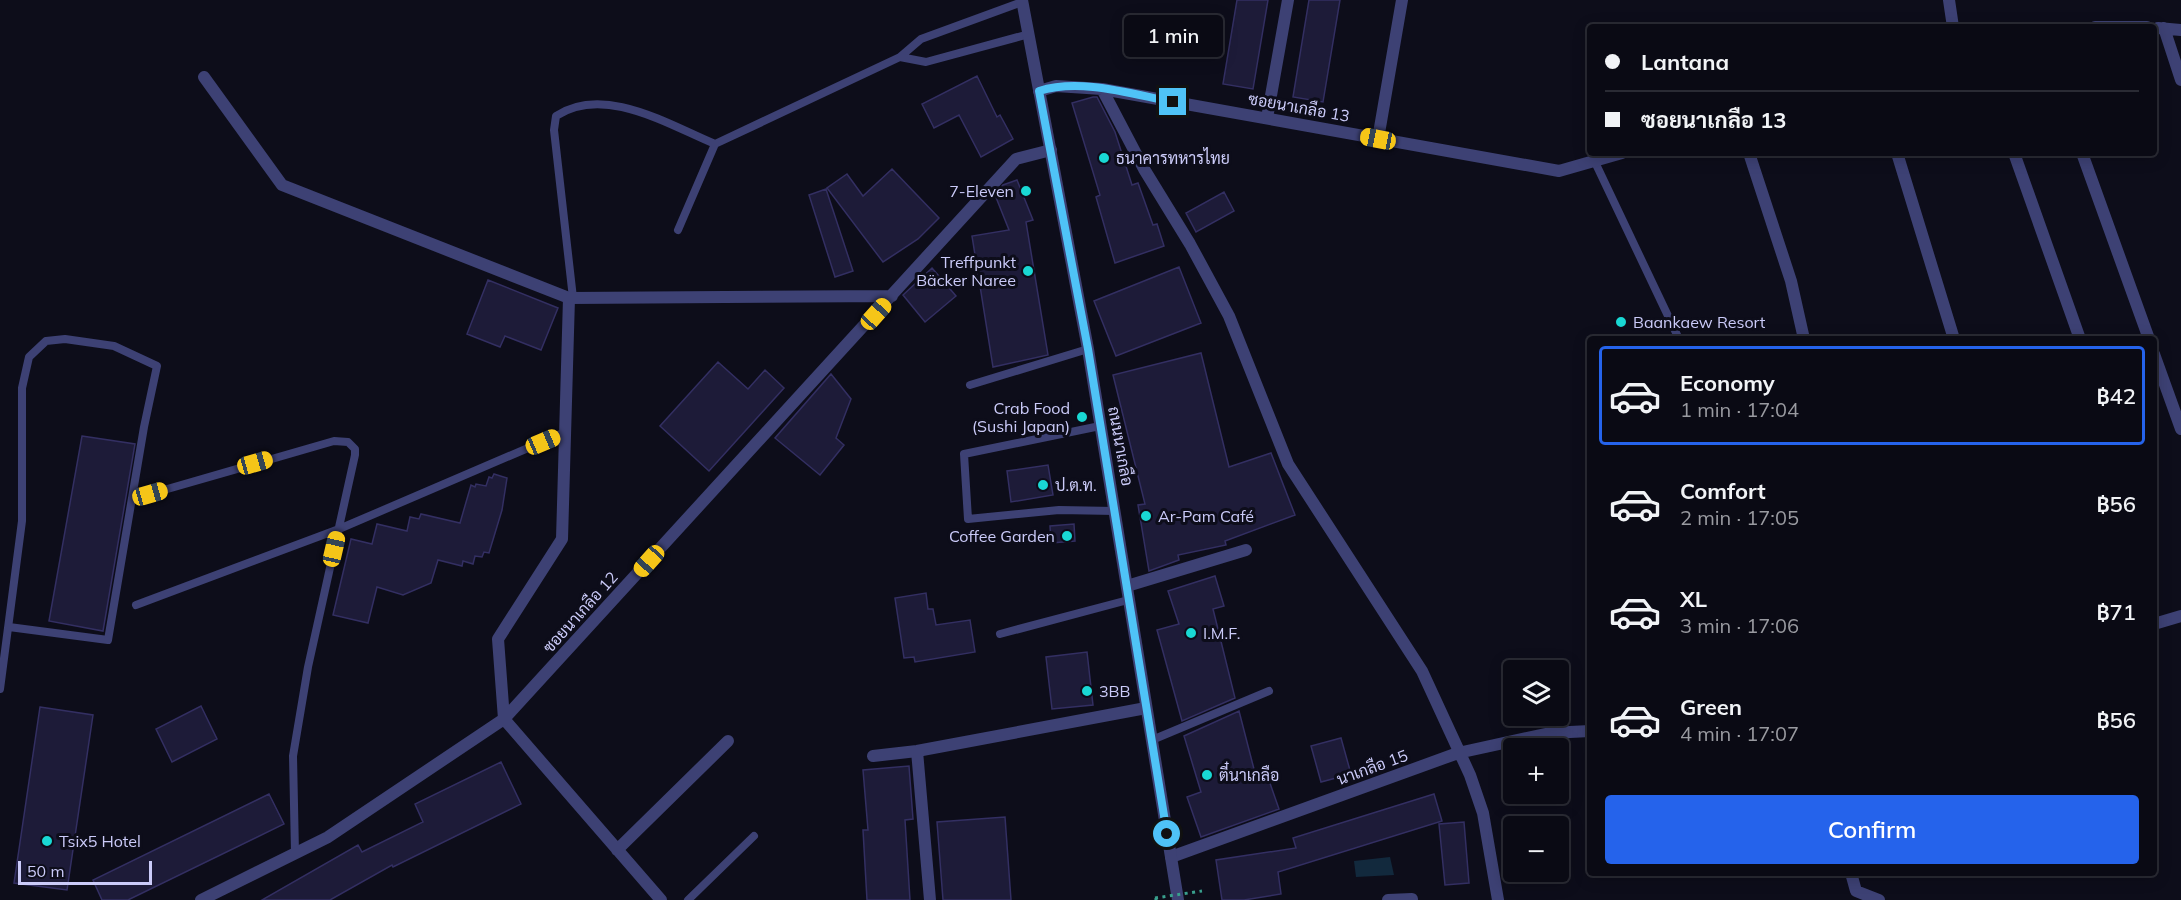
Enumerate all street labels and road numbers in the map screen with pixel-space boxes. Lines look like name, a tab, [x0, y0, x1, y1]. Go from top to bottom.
street label: ซอยนาเกลือ 13	[1247, 88, 1351, 126]
street label: ถนนนาเกลือ	[1104, 405, 1138, 487]
street label: ซอยนาเกลือ 12	[538, 567, 622, 657]
street label: นาเกลือ 15	[1334, 745, 1410, 789]

